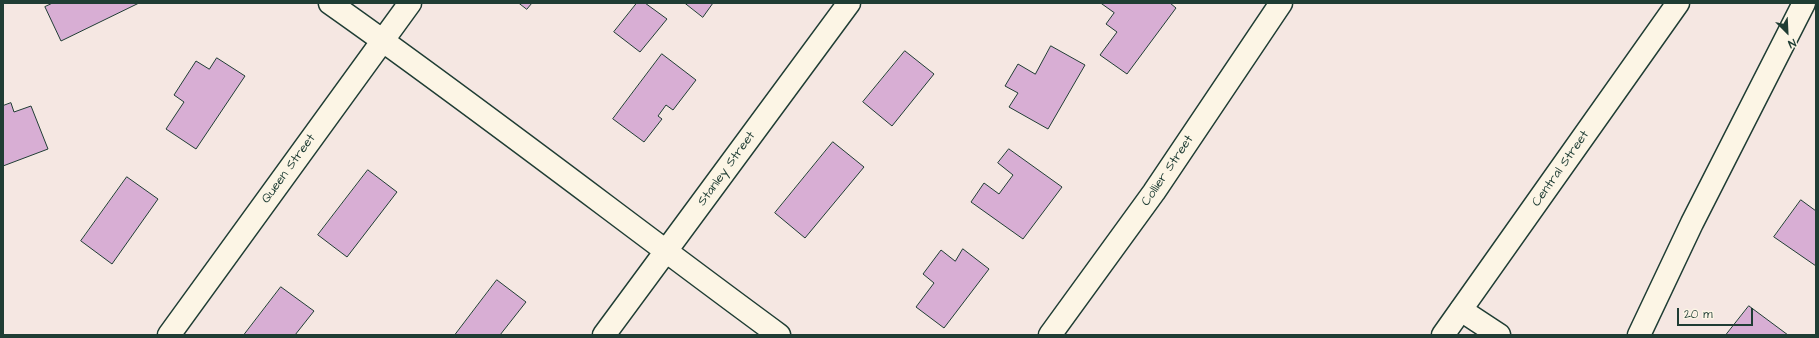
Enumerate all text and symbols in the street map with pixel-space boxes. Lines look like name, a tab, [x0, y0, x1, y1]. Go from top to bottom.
north arrow	[1767, 12, 1807, 52]
text: N	[1786, 35, 1798, 52]
street label: Central Street	[1529, 128, 1593, 210]
street label: Stanley Street	[695, 129, 759, 209]
street label: Queen Street	[259, 131, 319, 207]
street label: Collier Street	[1139, 133, 1197, 209]
scale bar	[1679, 300, 1755, 326]
text: 20 m	[1684, 306, 1713, 323]

